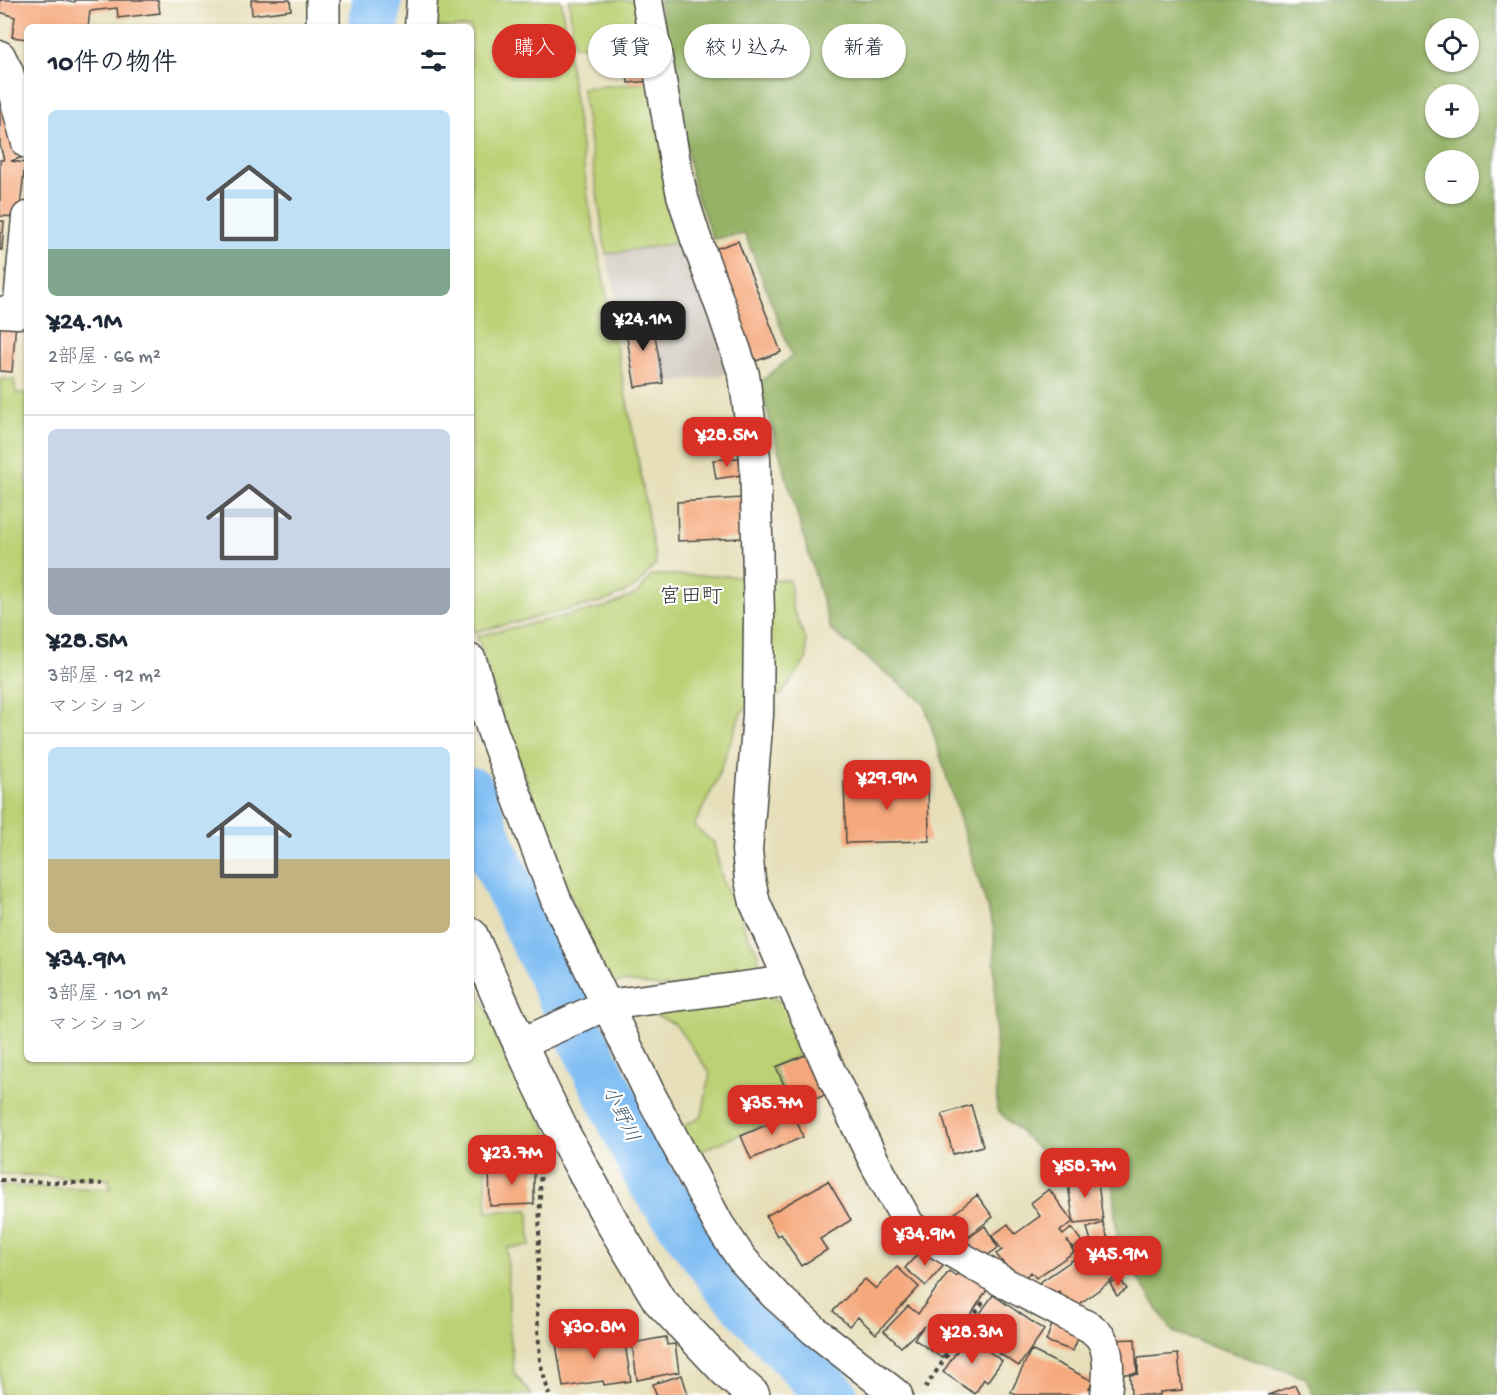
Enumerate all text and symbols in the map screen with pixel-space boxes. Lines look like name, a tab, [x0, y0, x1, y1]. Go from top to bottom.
map controls	[1425, 18, 1479, 204]
button: locate	[1425, 18, 1479, 72]
chip: 購入	[492, 24, 576, 78]
chip: 賃貸	[588, 24, 672, 78]
chip: 絞り込み	[684, 24, 810, 78]
chip: 新着	[822, 24, 906, 78]
icon: filters	[417, 44, 450, 77]
text: 10件の物件	[48, 50, 177, 81]
button: +	[1425, 84, 1479, 138]
icon: home	[195, 149, 303, 257]
button: −	[1425, 150, 1479, 204]
pin: ¥24.1M	[594, 301, 692, 352]
text: ¥24.1M	[48, 308, 122, 339]
text: ¥24.1M	[615, 309, 671, 332]
text: 2部屋 · 66 m²	[48, 347, 161, 370]
text: マンション	[48, 378, 147, 401]
pin: ¥28.5M	[678, 417, 776, 468]
text: ¥28.5M	[697, 425, 757, 448]
icon: home	[195, 468, 303, 576]
district label: 宮田町	[660, 585, 723, 611]
text: ¥28.5M	[48, 627, 127, 658]
text: 3部屋 · 92 m²	[48, 666, 161, 689]
text: マンション	[48, 697, 147, 720]
pin: ¥29.9M	[838, 760, 936, 811]
text: ¥29.9M	[857, 768, 917, 791]
icon: home	[195, 786, 303, 894]
text: ¥34.9M	[48, 945, 125, 976]
text: 3部屋 · 101 m²	[48, 984, 169, 1007]
text: マンション	[48, 1015, 147, 1038]
water label: 小野川	[596, 1083, 643, 1147]
pin: ¥35.7M	[723, 1085, 821, 1136]
text: ¥35.7M	[742, 1093, 802, 1116]
pin: ¥23.7M	[463, 1135, 561, 1186]
text: ¥23.7M	[482, 1143, 542, 1166]
pin: ¥58.7M	[1036, 1148, 1134, 1199]
text: ¥58.7M	[1054, 1156, 1116, 1179]
pin: ¥34.9M	[876, 1216, 974, 1267]
text: ¥34.9M	[895, 1224, 955, 1247]
pin: ¥45.9M	[1069, 1236, 1167, 1287]
text: ¥45.9M	[1088, 1244, 1148, 1267]
pin: ¥30.8M	[545, 1309, 643, 1360]
pin: ¥28.3M	[923, 1314, 1021, 1365]
text: ¥30.8M	[563, 1317, 625, 1340]
text: ¥28.3M	[942, 1322, 1002, 1345]

